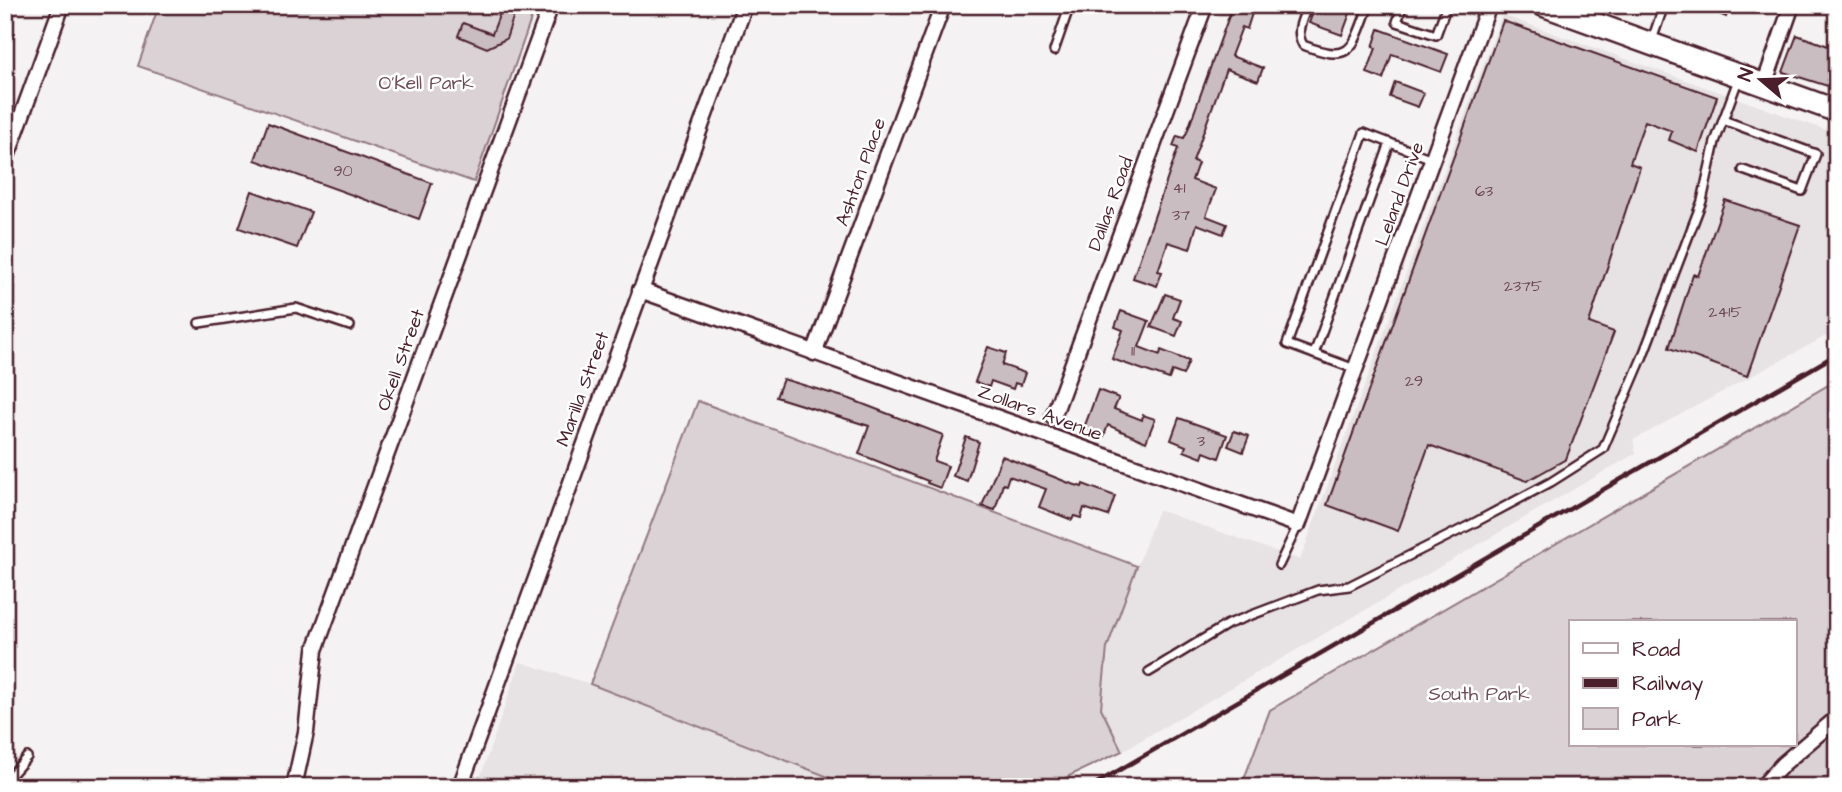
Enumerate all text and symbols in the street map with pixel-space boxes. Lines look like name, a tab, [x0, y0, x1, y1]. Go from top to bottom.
north arrow	[1727, 46, 1797, 116]
text: N	[1732, 65, 1761, 85]
park label: O'Kell Park	[378, 70, 474, 97]
street label: Ashton Place	[829, 114, 893, 230]
street label: Leland Drive	[1369, 138, 1431, 250]
street label: Dallas Road	[1081, 153, 1141, 255]
house number: 90	[333, 160, 353, 182]
house number: 41	[1173, 177, 1185, 199]
house number: 63	[1475, 180, 1493, 202]
house number: 37	[1172, 204, 1190, 226]
house number: 2375	[1504, 275, 1543, 297]
house number: 2415	[1708, 301, 1742, 323]
street label: Okell Street	[370, 305, 432, 415]
street label: Marilla Street	[550, 327, 616, 450]
house number: 11	[1131, 340, 1135, 362]
house number: 29	[1405, 370, 1423, 392]
street label: Zollars Avenue	[974, 378, 1106, 448]
house number: 3	[1197, 430, 1205, 452]
legend	[1569, 620, 1797, 746]
text: Road	[1632, 635, 1680, 664]
text: Railway	[1632, 669, 1704, 700]
park label: South Park	[1428, 681, 1530, 708]
text: Park	[1632, 705, 1681, 734]

